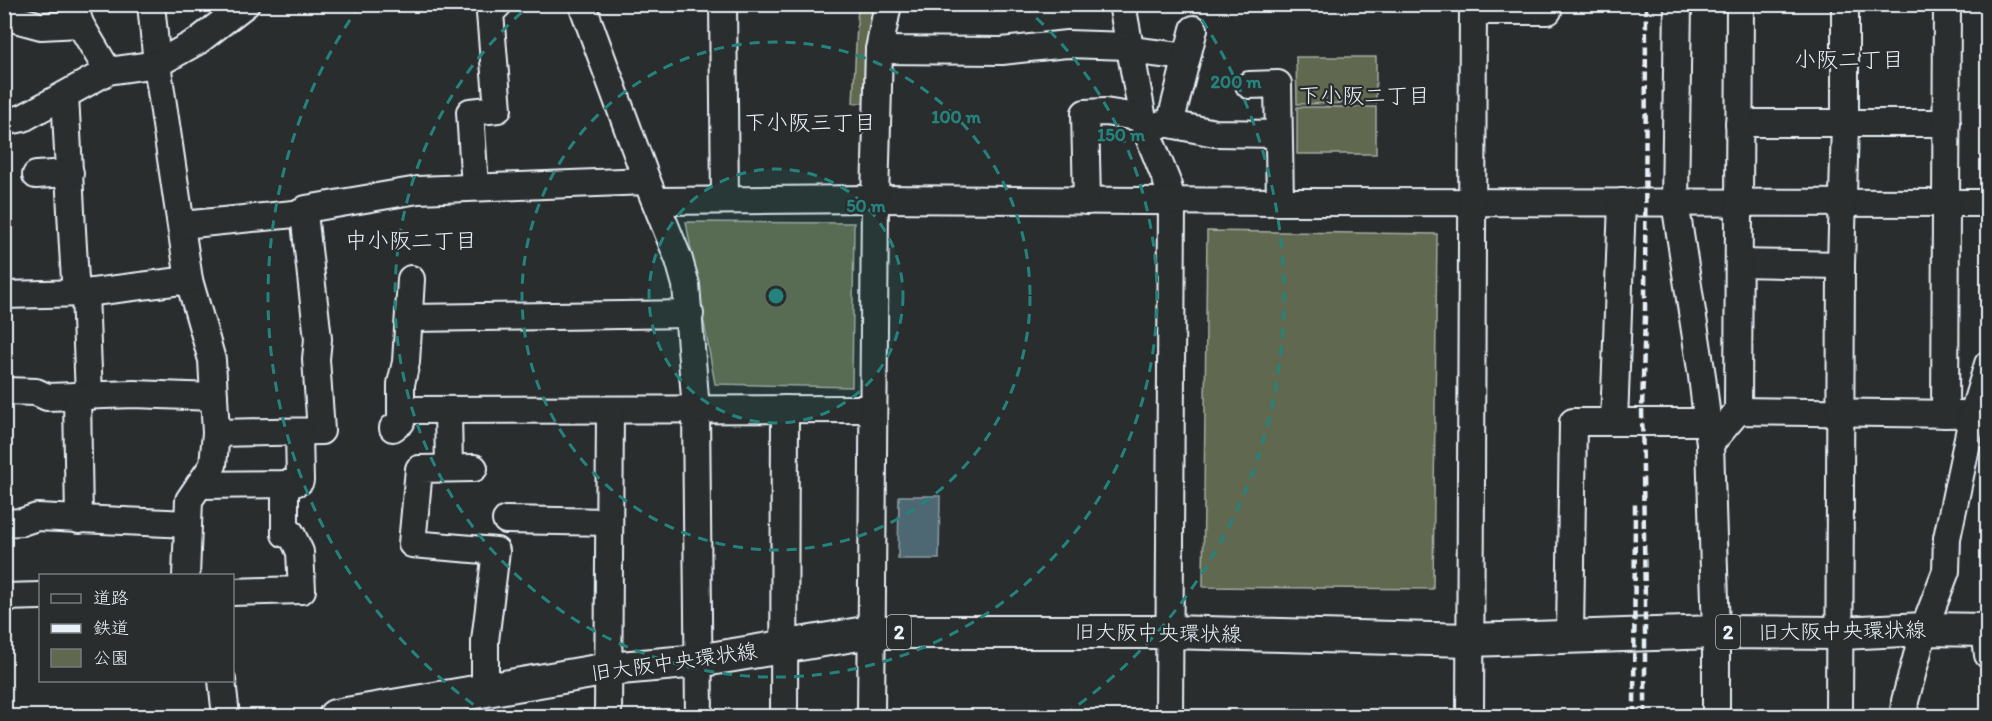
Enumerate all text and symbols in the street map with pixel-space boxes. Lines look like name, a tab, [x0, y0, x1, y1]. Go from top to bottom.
district label: 小阪二丁目	[1794, 46, 1904, 73]
text: 200 m	[1211, 71, 1262, 93]
district label: 下小阪二丁目	[1298, 82, 1430, 109]
text: 100 m	[931, 106, 982, 128]
district label: 下小阪三丁目	[744, 109, 876, 136]
text: 150 m	[1097, 124, 1146, 146]
text: 50 m	[846, 195, 887, 217]
district label: 中小阪二丁目	[345, 227, 477, 254]
centre of rings	[766, 286, 786, 306]
legend	[39, 574, 234, 682]
text: 道路	[93, 587, 129, 609]
road number: 2	[887, 615, 911, 649]
road number: 2	[1716, 615, 1740, 649]
text: 鉄道	[93, 617, 129, 639]
street label: 旧大阪中央環状線	[1758, 617, 1926, 644]
street label: 旧大阪中央環状線	[1074, 619, 1242, 646]
street label: 旧大阪中央環状線	[589, 637, 759, 686]
text: 公園	[93, 647, 129, 669]

